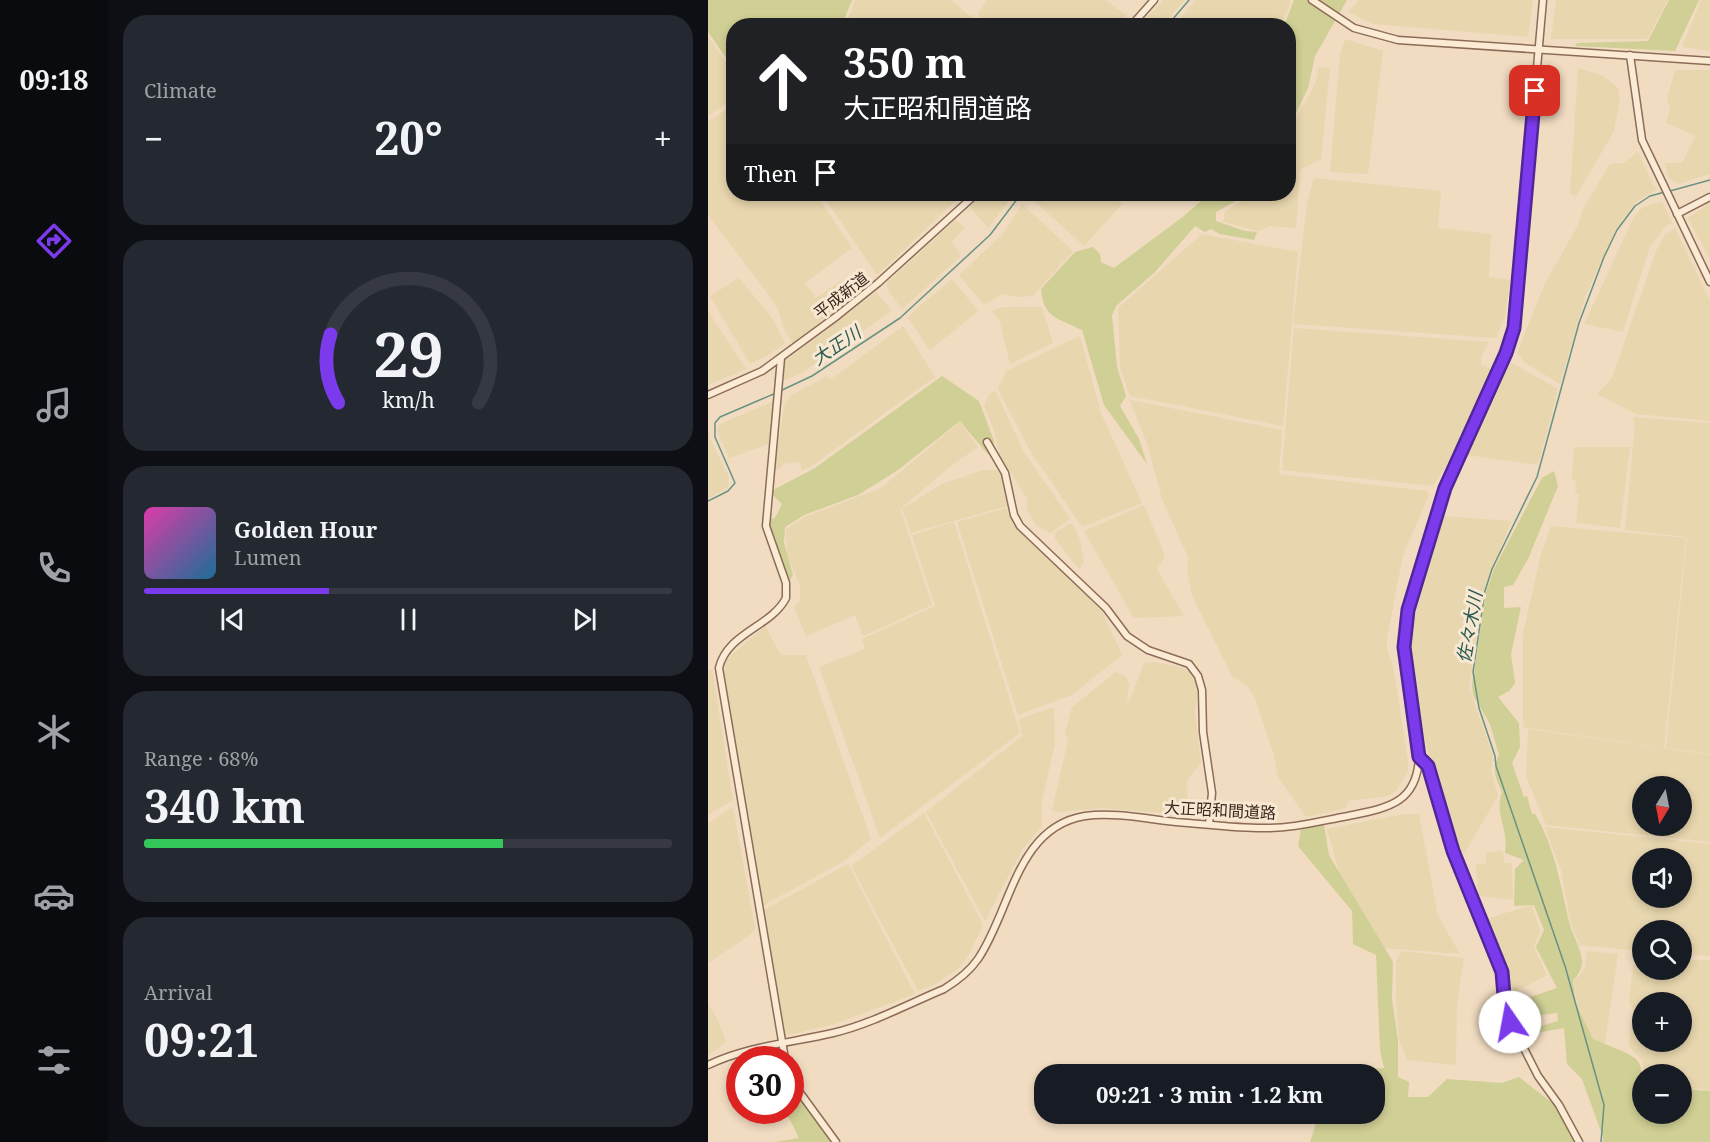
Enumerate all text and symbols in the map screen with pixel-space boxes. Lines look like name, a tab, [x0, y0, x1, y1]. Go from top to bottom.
text: 350 m	[843, 33, 967, 90]
icon: ahead	[744, 42, 822, 120]
text: 09:18	[19, 61, 89, 98]
pin	[1509, 65, 1560, 116]
icon: arrive	[1518, 74, 1551, 107]
text: Climate	[144, 77, 217, 104]
text: 大正昭和間道路	[843, 89, 1032, 126]
text: 20°	[374, 107, 443, 168]
text: −	[144, 116, 163, 161]
text: +	[654, 116, 672, 161]
icon: arrive	[809, 156, 842, 189]
text: Then	[744, 158, 797, 188]
icon: directions	[33, 220, 75, 262]
street label: 平成新道	[809, 267, 873, 323]
text: 29	[373, 310, 443, 395]
water label: 大正川	[807, 319, 867, 370]
icon: music	[33, 384, 75, 426]
text: km/h	[382, 385, 435, 414]
text: Golden Hour	[234, 514, 377, 544]
text: Lumen	[234, 544, 302, 571]
icon: phone	[33, 547, 75, 589]
water label: 佐々木川	[1451, 587, 1487, 665]
icon: previous	[216, 603, 249, 636]
icon: pause	[392, 603, 425, 636]
icon: next	[568, 603, 601, 636]
icon: climate	[33, 711, 75, 753]
text: Range · 68%	[144, 745, 258, 772]
text: 340 km	[144, 775, 305, 836]
north arrow	[1632, 776, 1692, 836]
map controls	[1632, 776, 1692, 1124]
street label: 大正昭和間道路	[1163, 796, 1277, 824]
button: sound	[1632, 848, 1692, 908]
icon: car	[33, 875, 75, 917]
button: search	[1632, 920, 1692, 980]
text: Arrival	[144, 979, 212, 1006]
position arrow	[1478, 990, 1542, 1054]
button: +	[1632, 992, 1692, 1052]
text: 09:21	[144, 1009, 259, 1070]
icon: filters	[33, 1039, 75, 1081]
speed limit sign: 30	[726, 1046, 804, 1124]
button: −	[1632, 1064, 1692, 1124]
text: 09:21 · 3 min · 1.2 km	[1096, 1079, 1323, 1109]

